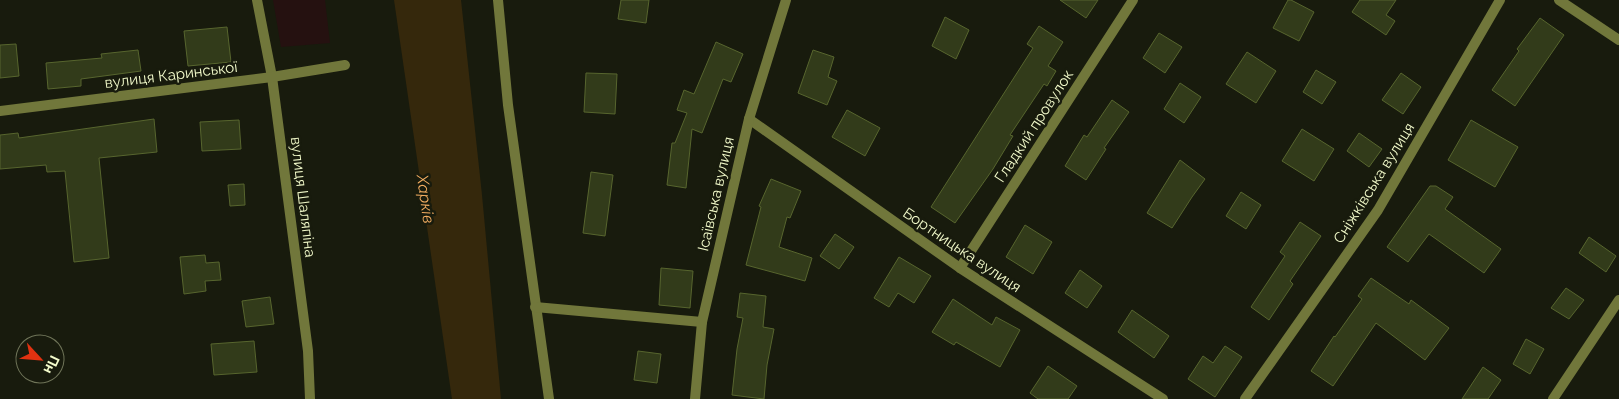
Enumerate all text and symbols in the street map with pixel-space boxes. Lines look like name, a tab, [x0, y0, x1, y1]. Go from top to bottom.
street label: вулиця Каринської	[104, 58, 239, 92]
street label: Гладкий провулок	[991, 66, 1077, 186]
street label: Сніжківська вулиця	[1330, 119, 1418, 247]
street label: Ісаївська вулиця	[694, 135, 738, 253]
street label: вулиця Шаляпіна	[287, 136, 319, 258]
water label: Харків	[413, 172, 438, 225]
street label: Бортницька вулиця	[900, 204, 1024, 296]
north arrow	[15, 334, 65, 384]
text: Пн	[40, 353, 63, 377]

